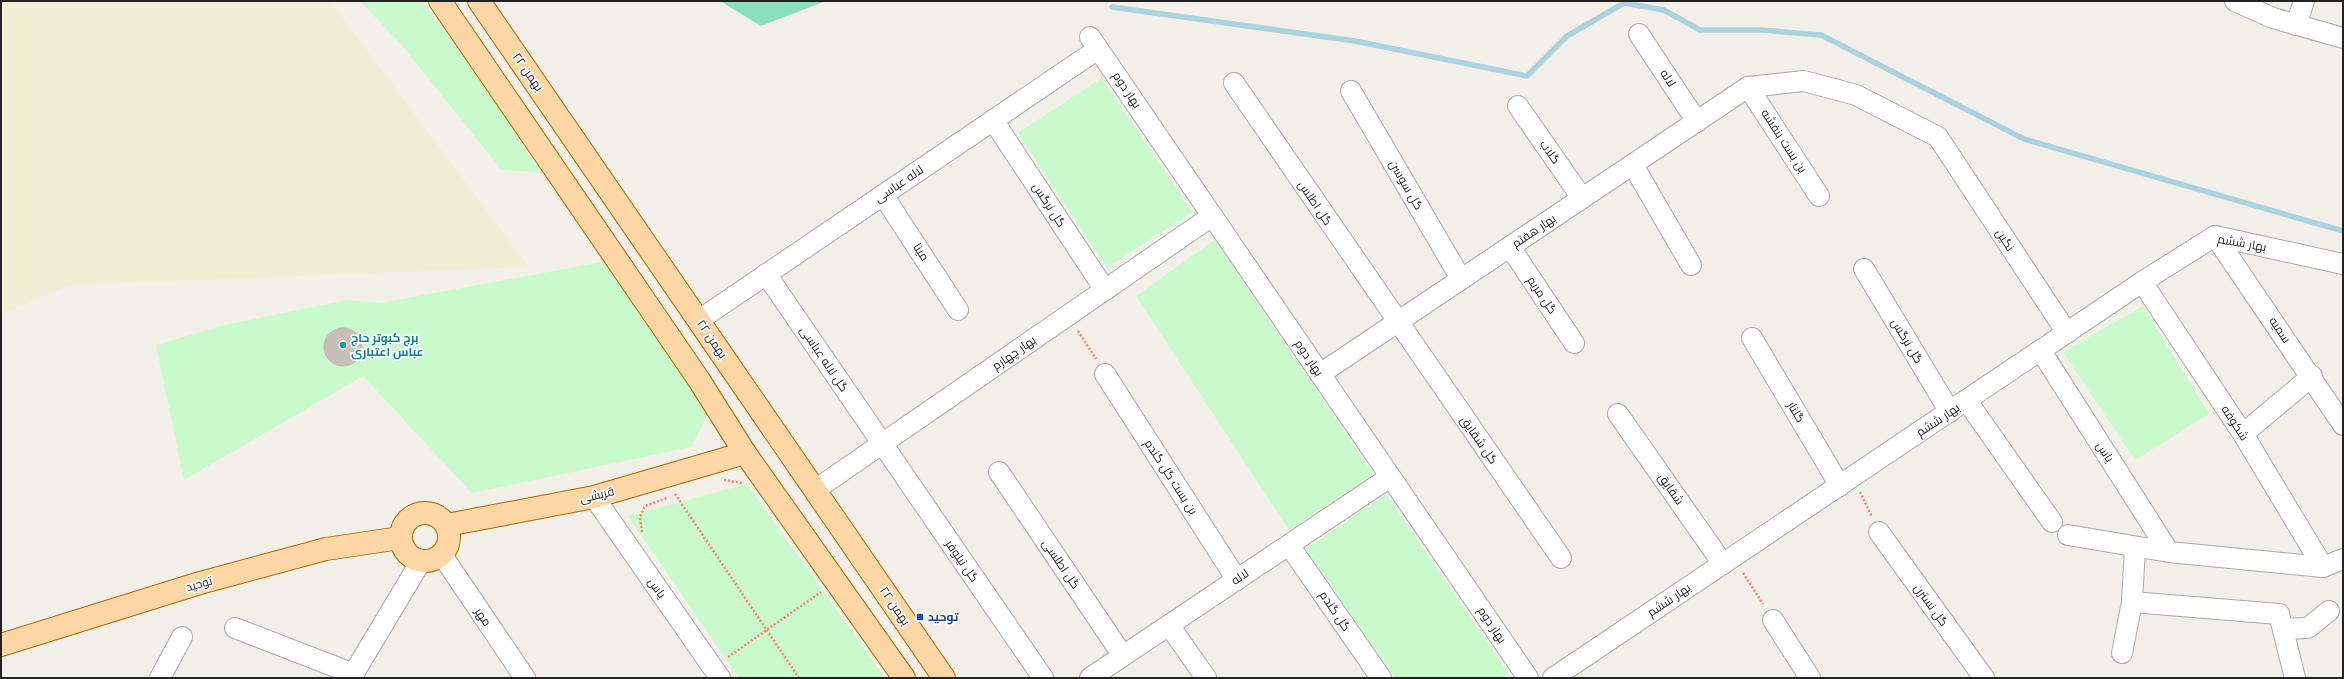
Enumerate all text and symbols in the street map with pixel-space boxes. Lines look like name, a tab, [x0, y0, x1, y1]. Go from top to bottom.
street label: ۲۲ بهمن	[510, 50, 547, 94]
street label: لاله	[1657, 66, 1680, 89]
street label: بهار دوم	[1109, 69, 1145, 111]
street label: بن بست بنفشه	[1758, 106, 1811, 176]
street label: گلاب	[1537, 137, 1564, 167]
street label: گل سوسن	[1386, 157, 1427, 212]
street label: لاله عباسی	[871, 162, 926, 205]
street label: گل اطلس	[1295, 178, 1336, 228]
street label: گل نرگس	[1030, 180, 1069, 230]
street label: بهار هفتم	[1509, 210, 1559, 252]
street label: نگین	[1993, 226, 2018, 254]
street label: بهار ششم	[2216, 231, 2268, 255]
street label: مینا	[910, 240, 933, 263]
street label: گل مریم	[1524, 273, 1560, 317]
street label: سمیه	[2266, 314, 2295, 346]
street label: ۲۲ بهمن	[694, 316, 731, 361]
street label: گل نرگس	[1888, 316, 1927, 366]
street label: گل لاله عباسی	[797, 323, 852, 394]
place label: برج کبوتر حاج عباس اعتباری	[351, 330, 424, 360]
street label: بهار چهارم	[989, 332, 1040, 375]
street label: بهار دوم	[1291, 337, 1327, 379]
marker: برج کبوتر حاج عباس اعتباری	[338, 340, 348, 350]
street label: گلنار	[1784, 398, 1809, 425]
street label: بهار ششم	[1913, 400, 1963, 440]
street label: شکوفه	[2219, 402, 2252, 443]
street label: گل شقایق	[1458, 413, 1501, 467]
street label: بن بست گل گندم	[1141, 436, 1201, 518]
street label: یاس	[2093, 439, 2118, 465]
street label: شقایق	[1655, 470, 1688, 507]
street label: قریشی	[578, 483, 616, 506]
street label: گل نیلوفر	[942, 536, 982, 585]
street label: گل اطلسی	[1039, 536, 1083, 591]
street label: لاله	[1228, 565, 1251, 588]
street label: توحید	[184, 572, 215, 594]
street label: یاس	[645, 575, 670, 601]
street label: بهار ششم	[1644, 580, 1694, 620]
street label: گل نسترن	[1911, 581, 1952, 629]
street label: ۲۲ بهمن	[877, 583, 914, 628]
street label: گل گندم	[1316, 588, 1354, 634]
street label: مهر	[471, 604, 495, 629]
street label: بهار دوم	[1474, 604, 1510, 646]
place label: توحید	[928, 609, 959, 625]
marker: توحید	[915, 612, 925, 622]

